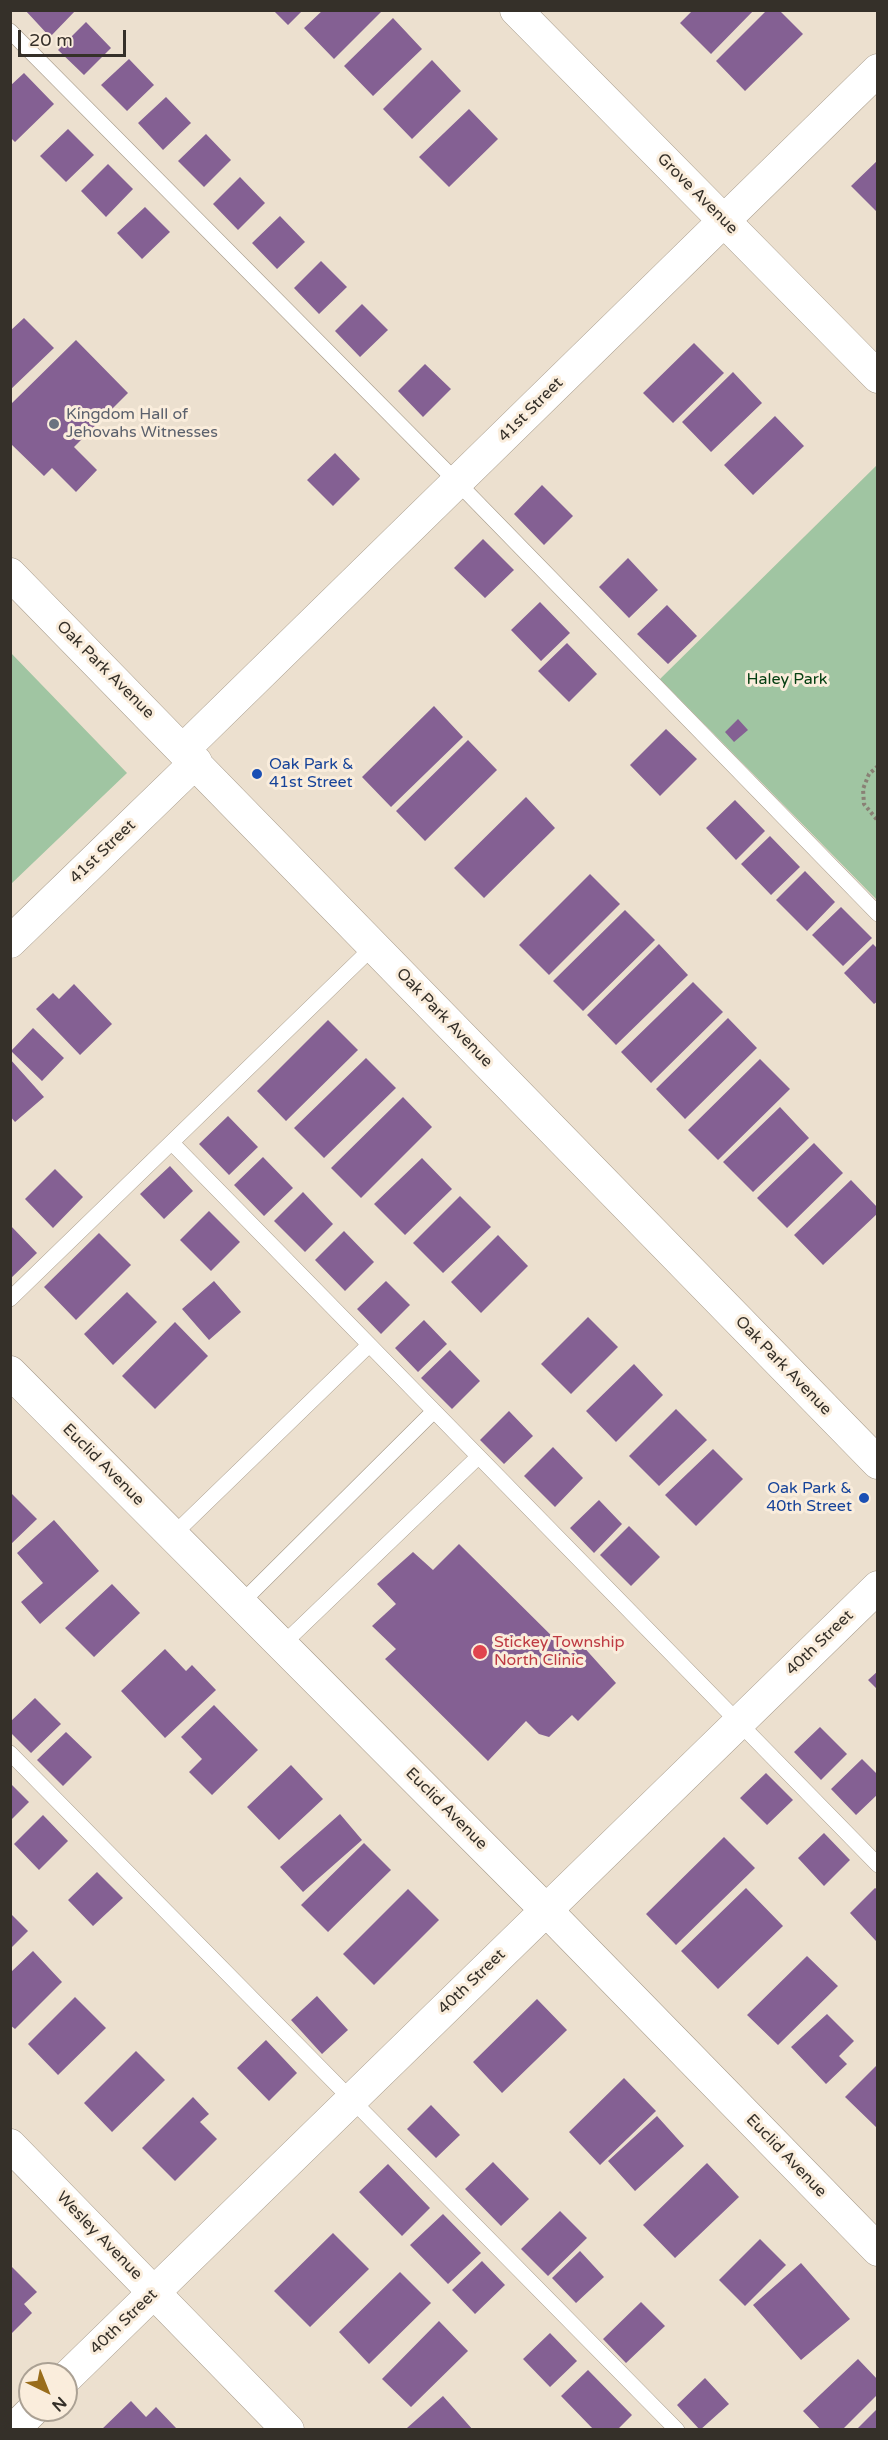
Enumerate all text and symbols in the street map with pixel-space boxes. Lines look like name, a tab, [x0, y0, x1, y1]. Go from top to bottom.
scale bar	[21, 18, 129, 56]
text: 20 m	[29, 29, 73, 51]
street label: Grove Avenue	[653, 150, 741, 238]
street label: 41st Street	[495, 374, 567, 446]
place label: Kingdom Hall of Jehovahs Witnesses	[66, 405, 218, 443]
marker: Kingdom Hall of Jehovahs Witnesses	[47, 417, 61, 431]
street label: Oak Park Avenue	[52, 617, 158, 723]
park label: Haley Park	[747, 670, 827, 690]
place label: Oak Park & 41st Street	[269, 755, 354, 793]
marker: Oak Park & 41st Street	[250, 767, 264, 781]
street label: 41st Street	[66, 816, 140, 888]
street label: Oak Park Avenue	[392, 964, 496, 1072]
street label: Oak Park Avenue	[731, 1312, 835, 1420]
street label: Euclid Avenue	[58, 1420, 148, 1510]
place label: Oak Park & 40th Street	[766, 1479, 852, 1517]
marker: Oak Park & 40th Street	[857, 1491, 871, 1505]
street label: 40th Street	[782, 1606, 858, 1680]
place label: Stickey Township North Clinic	[494, 1633, 625, 1671]
marker: Stickey Township North Clinic	[471, 1643, 489, 1661]
street label: Euclid Avenue	[401, 1764, 491, 1854]
street label: 40th Street	[434, 1945, 510, 2019]
street label: Euclid Avenue	[742, 2111, 830, 2201]
street label: Wesley Avenue	[52, 2188, 146, 2284]
street label: 40th Street	[86, 2285, 162, 2359]
north arrow	[18, 2362, 78, 2422]
text: N	[47, 2392, 70, 2415]

